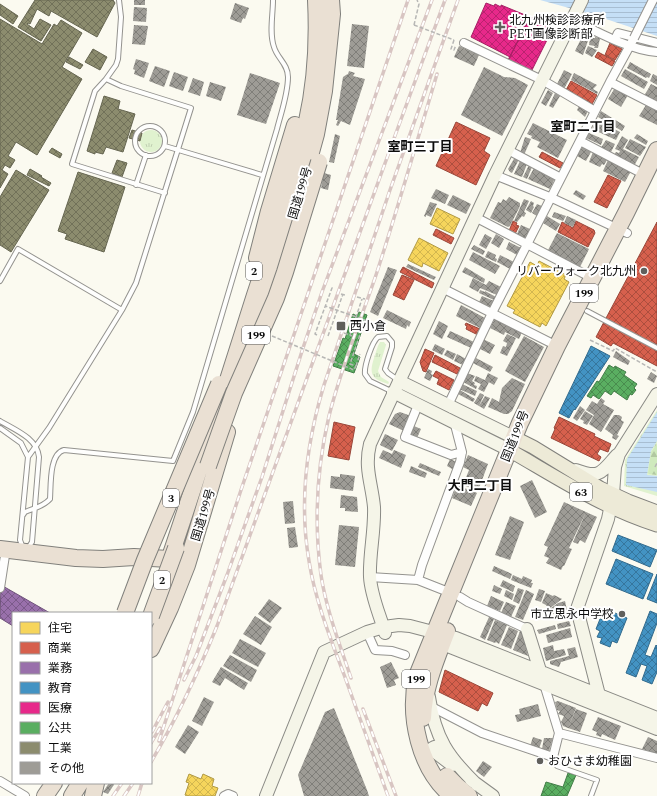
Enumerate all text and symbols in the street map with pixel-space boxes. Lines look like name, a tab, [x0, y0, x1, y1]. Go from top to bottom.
place label: 北九州検診診療所 PET画像診断部	[509, 11, 605, 44]
marker: 北九州検診診療所 PET画像診断部	[494, 21, 506, 33]
district label: 室町二丁目	[550, 117, 616, 137]
district label: 室町三丁目	[387, 137, 453, 157]
street label: 国道199号	[283, 165, 317, 222]
road number: 2	[246, 262, 262, 280]
place label: リバーウォーク北九州	[516, 262, 636, 281]
marker: リバーウォーク北九州	[639, 266, 649, 276]
road number: 199	[570, 284, 598, 302]
place label: 西小倉	[350, 317, 386, 336]
marker: 西小倉	[335, 320, 347, 332]
road number: 199	[242, 326, 270, 344]
street label: 国道199号	[497, 408, 534, 465]
district label: 大門二丁目	[447, 476, 513, 496]
road number: 63	[570, 483, 592, 501]
street label: 国道199号	[186, 487, 220, 544]
road number: 3	[163, 489, 179, 507]
road number: 2	[154, 571, 170, 589]
place label: 市立思永中学校	[530, 605, 614, 624]
marker: 市立思永中学校	[617, 609, 627, 619]
legend	[12, 612, 152, 784]
text: 住宅	[48, 619, 72, 638]
text: 商業	[48, 639, 72, 658]
text: 業務	[48, 659, 72, 678]
road number: 199	[402, 670, 430, 688]
text: 教育	[48, 679, 72, 698]
text: 医療	[48, 699, 72, 718]
text: 公共	[48, 719, 72, 738]
text: 工業	[48, 739, 72, 758]
place label: おひさま幼稚園	[548, 752, 632, 771]
marker: おひさま幼稚園	[535, 756, 545, 766]
text: その他	[48, 759, 84, 778]

